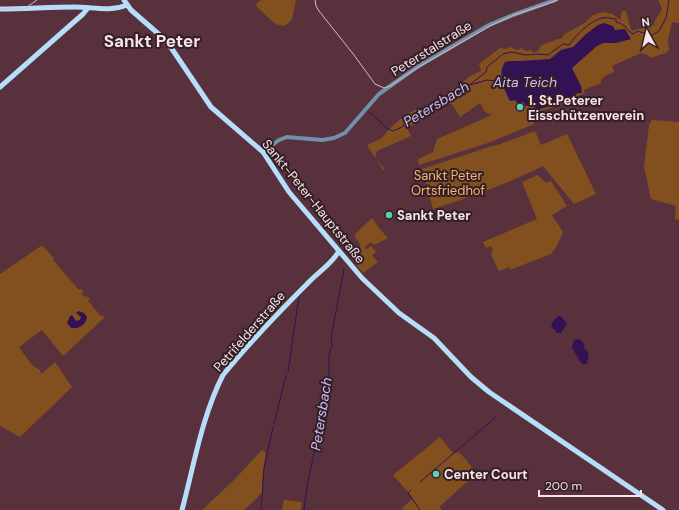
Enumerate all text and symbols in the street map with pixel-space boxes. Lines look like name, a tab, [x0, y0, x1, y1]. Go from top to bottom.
north arrow	[627, 12, 667, 52]
text: N	[641, 15, 651, 30]
street label: Peterstalstraße	[388, 17, 475, 80]
district label: Sankt Peter	[104, 30, 200, 52]
water label: Aita Teich	[492, 73, 557, 91]
water label: Petersbach	[400, 77, 472, 131]
place label: 1. St.Peterer Eisschützenverein	[528, 92, 644, 124]
marker: 1. St.Peterer Eisschützenverein	[515, 102, 525, 112]
street label: Sankt-Peter-Hauptstraße	[258, 136, 369, 267]
park label: Sankt Peter Ortsfriedhof	[411, 167, 486, 199]
place label: Sankt Peter	[397, 207, 471, 224]
marker: Sankt Peter	[384, 210, 394, 220]
street label: Petrifelderstraße	[210, 288, 289, 375]
water label: Petersbach	[306, 376, 336, 452]
place label: Center Court	[444, 466, 528, 483]
marker: Center Court	[431, 469, 441, 479]
scale bar	[539, 472, 641, 498]
text: 200 m	[545, 478, 582, 494]

